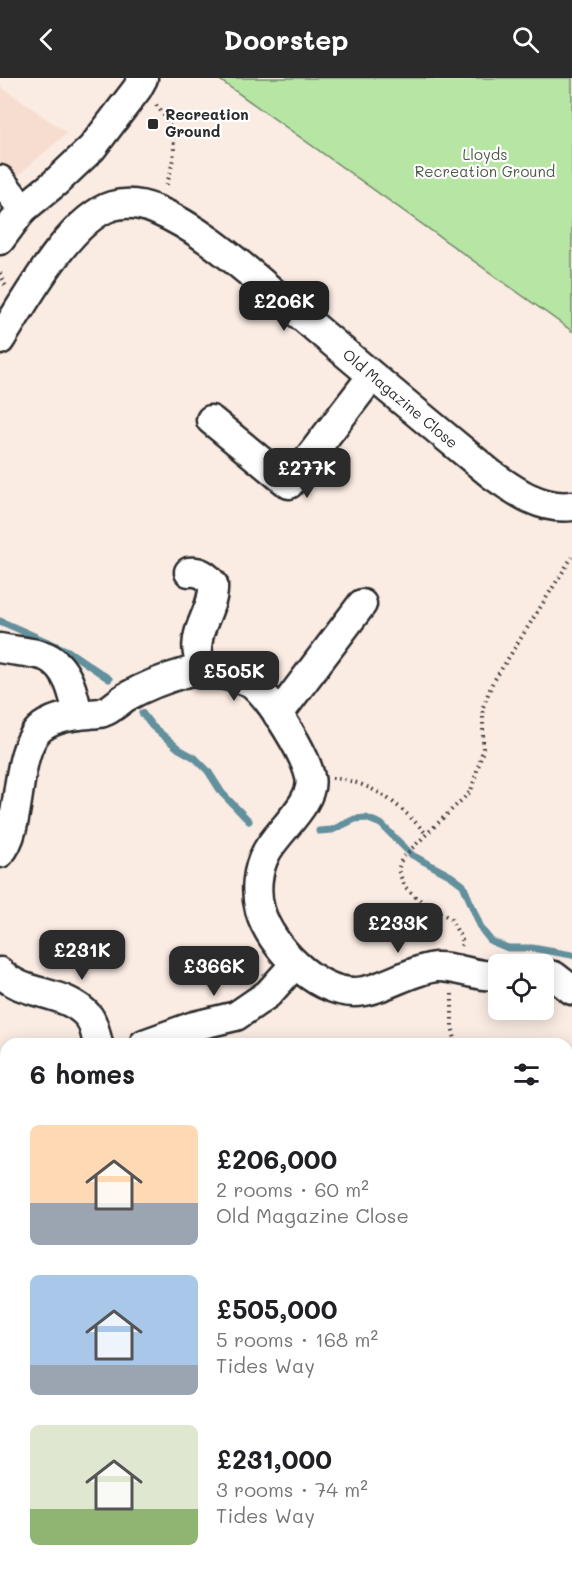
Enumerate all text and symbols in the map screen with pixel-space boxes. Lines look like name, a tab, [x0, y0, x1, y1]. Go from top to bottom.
text: Doorstep	[224, 22, 348, 57]
icon: back	[30, 23, 63, 56]
icon: search	[509, 23, 542, 56]
place label: Recreation Ground	[165, 104, 249, 141]
marker: Recreation Ground	[146, 117, 160, 131]
park label: Lloyds Recreation Ground	[415, 144, 555, 181]
pin: £206K	[242, 281, 326, 332]
text: £206K	[253, 287, 315, 313]
street label: Old Magazine Close	[339, 344, 462, 452]
pin: £277K	[265, 448, 349, 499]
text: £277K	[277, 454, 337, 480]
pin: £505K	[192, 651, 276, 702]
text: £505K	[203, 657, 265, 683]
pin: £233K	[356, 903, 440, 954]
text: £233K	[368, 909, 428, 935]
pin: £231K	[40, 930, 124, 981]
text: £231K	[53, 936, 111, 962]
pin: £366K	[172, 946, 256, 997]
text: £366K	[183, 952, 245, 978]
map controls	[488, 954, 554, 1020]
button: locate	[488, 954, 554, 1020]
text: 6 homes	[30, 1057, 135, 1091]
icon: filters	[510, 1058, 543, 1091]
text: £206,000	[216, 1142, 337, 1176]
icon: home	[78, 1149, 150, 1221]
text: 2 rooms · 60 m²	[216, 1176, 369, 1202]
text: Old Magazine Close	[216, 1202, 409, 1228]
text: £505,000	[216, 1292, 337, 1326]
icon: home	[78, 1299, 150, 1371]
text: 5 rooms · 168 m²	[216, 1326, 378, 1352]
text: Tides Way	[216, 1352, 315, 1378]
text: £231,000	[216, 1442, 332, 1476]
icon: home	[78, 1449, 150, 1521]
text: 3 rooms · 74 m²	[216, 1476, 368, 1502]
text: Tides Way	[216, 1502, 315, 1528]

